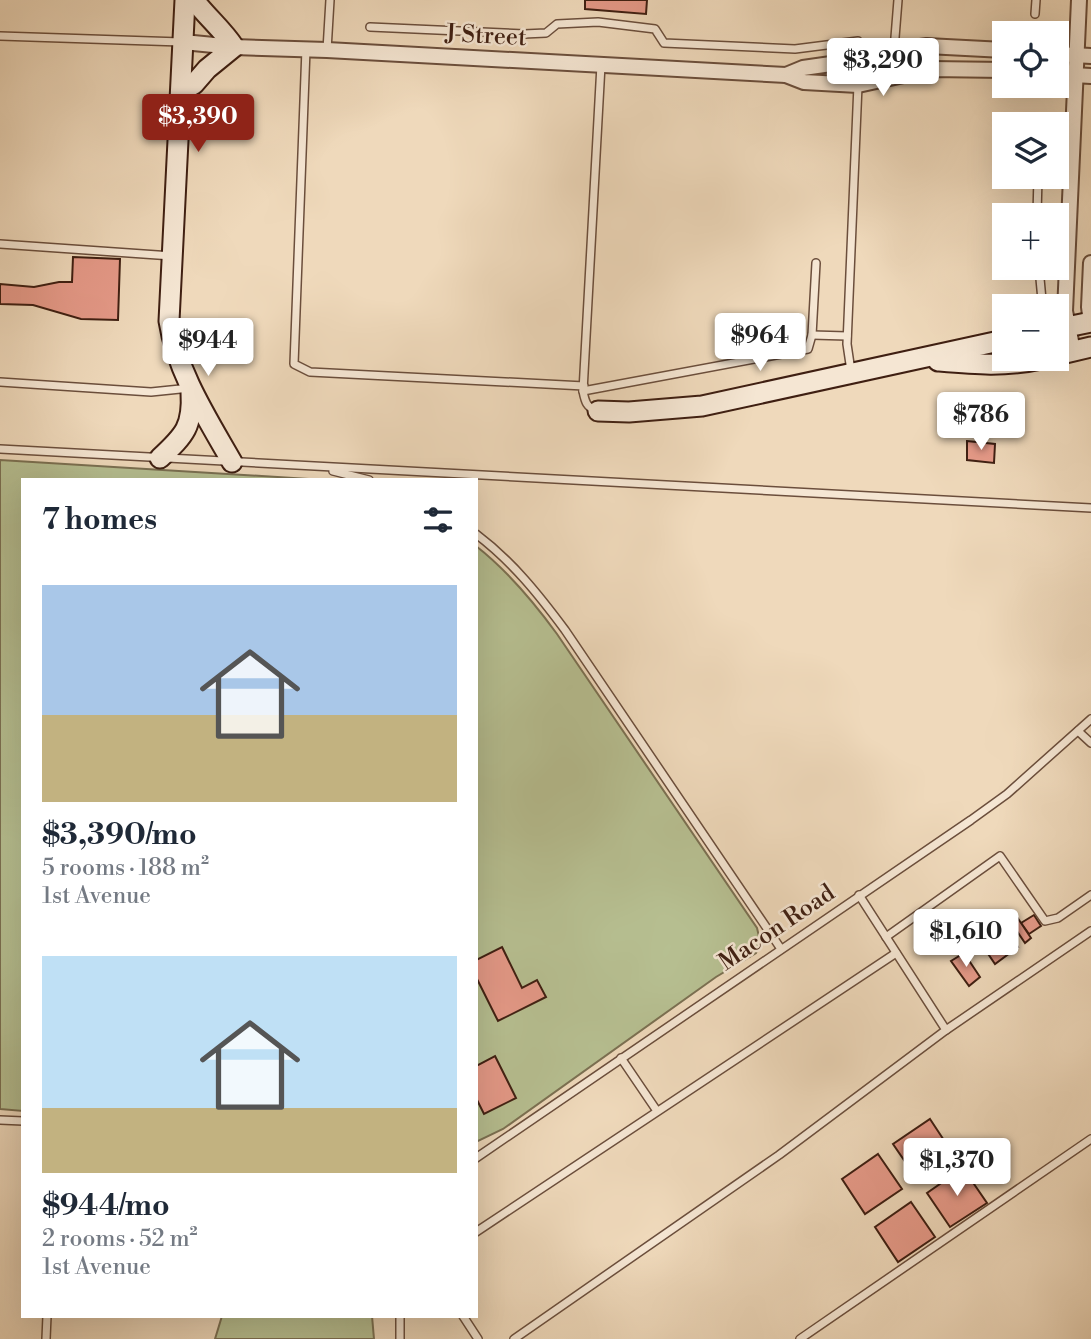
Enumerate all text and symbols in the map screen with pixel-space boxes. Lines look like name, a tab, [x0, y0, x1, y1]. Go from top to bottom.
street label: J Street	[444, 19, 528, 53]
map controls	[992, 21, 1069, 371]
button: locate	[992, 21, 1069, 98]
pin: $3,290	[826, 38, 940, 98]
text: $3,290	[843, 47, 923, 75]
pin: $3,390	[141, 94, 255, 154]
text: $3,390	[158, 103, 238, 131]
button: layers	[992, 112, 1069, 189]
button: +	[992, 203, 1069, 280]
button: −	[992, 294, 1069, 371]
pin: $964	[719, 314, 801, 373]
pin: $944	[167, 318, 249, 378]
text: $964	[731, 322, 789, 350]
text: $944	[178, 327, 238, 355]
pin: $786	[940, 392, 1022, 452]
text: $786	[953, 401, 1009, 429]
text: 7 homes	[42, 501, 157, 539]
icon: filters	[419, 501, 457, 539]
icon: home	[187, 631, 313, 757]
text: $3,390/mo	[42, 816, 197, 854]
text: 5 rooms · 188 m²	[42, 854, 209, 882]
street label: Macon Road	[713, 878, 841, 978]
text: 1st Avenue	[42, 882, 151, 910]
pin: $1,610	[909, 909, 1023, 969]
text: $1,610	[930, 918, 1002, 946]
icon: home	[187, 1002, 313, 1128]
pin: $1,370	[900, 1138, 1014, 1198]
text: $1,370	[920, 1147, 994, 1175]
text: $944/mo	[42, 1187, 170, 1225]
text: 2 rooms · 52 m²	[42, 1225, 198, 1253]
text: 1st Avenue	[42, 1253, 151, 1281]

